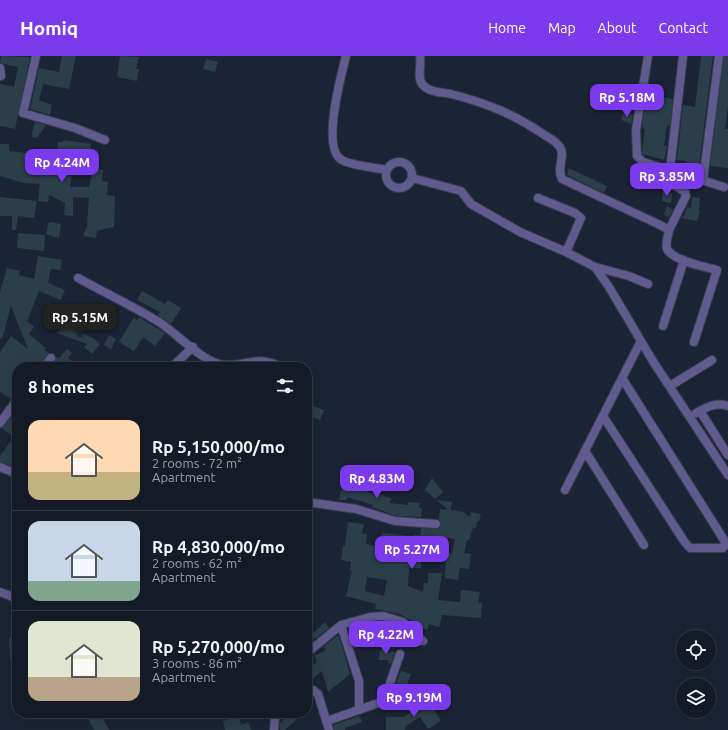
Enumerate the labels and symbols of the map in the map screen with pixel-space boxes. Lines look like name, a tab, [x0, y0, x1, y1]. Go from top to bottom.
pin: Rp 5.18M	[586, 84, 668, 118]
pin: Rp 4.24M	[21, 149, 103, 183]
pin: Rp 3.85M	[626, 163, 708, 197]
pin: Rp 5.15M	[39, 304, 121, 338]
pin: Rp 4.83M	[336, 465, 418, 499]
pin: Rp 5.27M	[371, 536, 453, 570]
pin: Rp 4.22M	[345, 621, 427, 655]
pin: Rp 9.19M	[373, 684, 455, 718]

